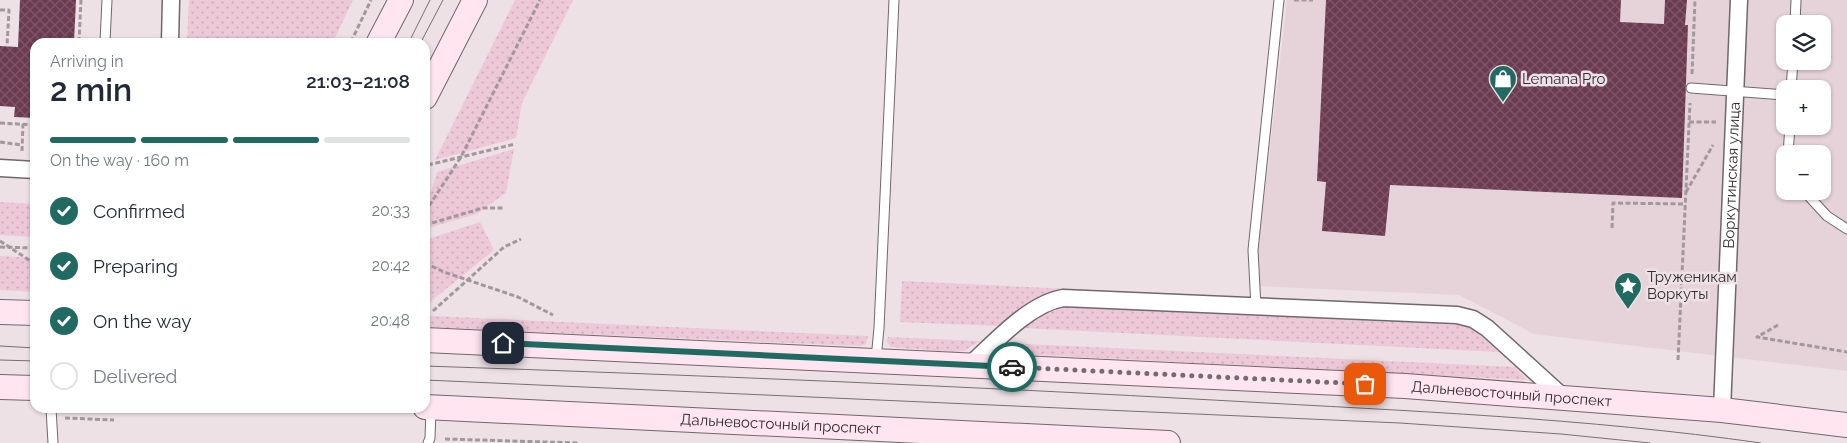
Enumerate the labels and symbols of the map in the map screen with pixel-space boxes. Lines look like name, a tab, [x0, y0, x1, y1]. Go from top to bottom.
shop icon: Lemana Pro	[1488, 64, 1518, 103]
place label: Lemana Pro	[1522, 70, 1605, 88]
street label: Воркутинская улица	[1720, 101, 1744, 249]
place label: Труженикам Воркуты	[1647, 268, 1737, 303]
place icon: Труженикам Воркуты	[1613, 271, 1643, 310]
pin	[482, 322, 524, 364]
courier	[987, 342, 1037, 392]
pin	[1344, 363, 1386, 405]
street label: Дальневосточный проспект	[1411, 378, 1612, 411]
street label: Дальневосточный проспект	[680, 410, 881, 438]

